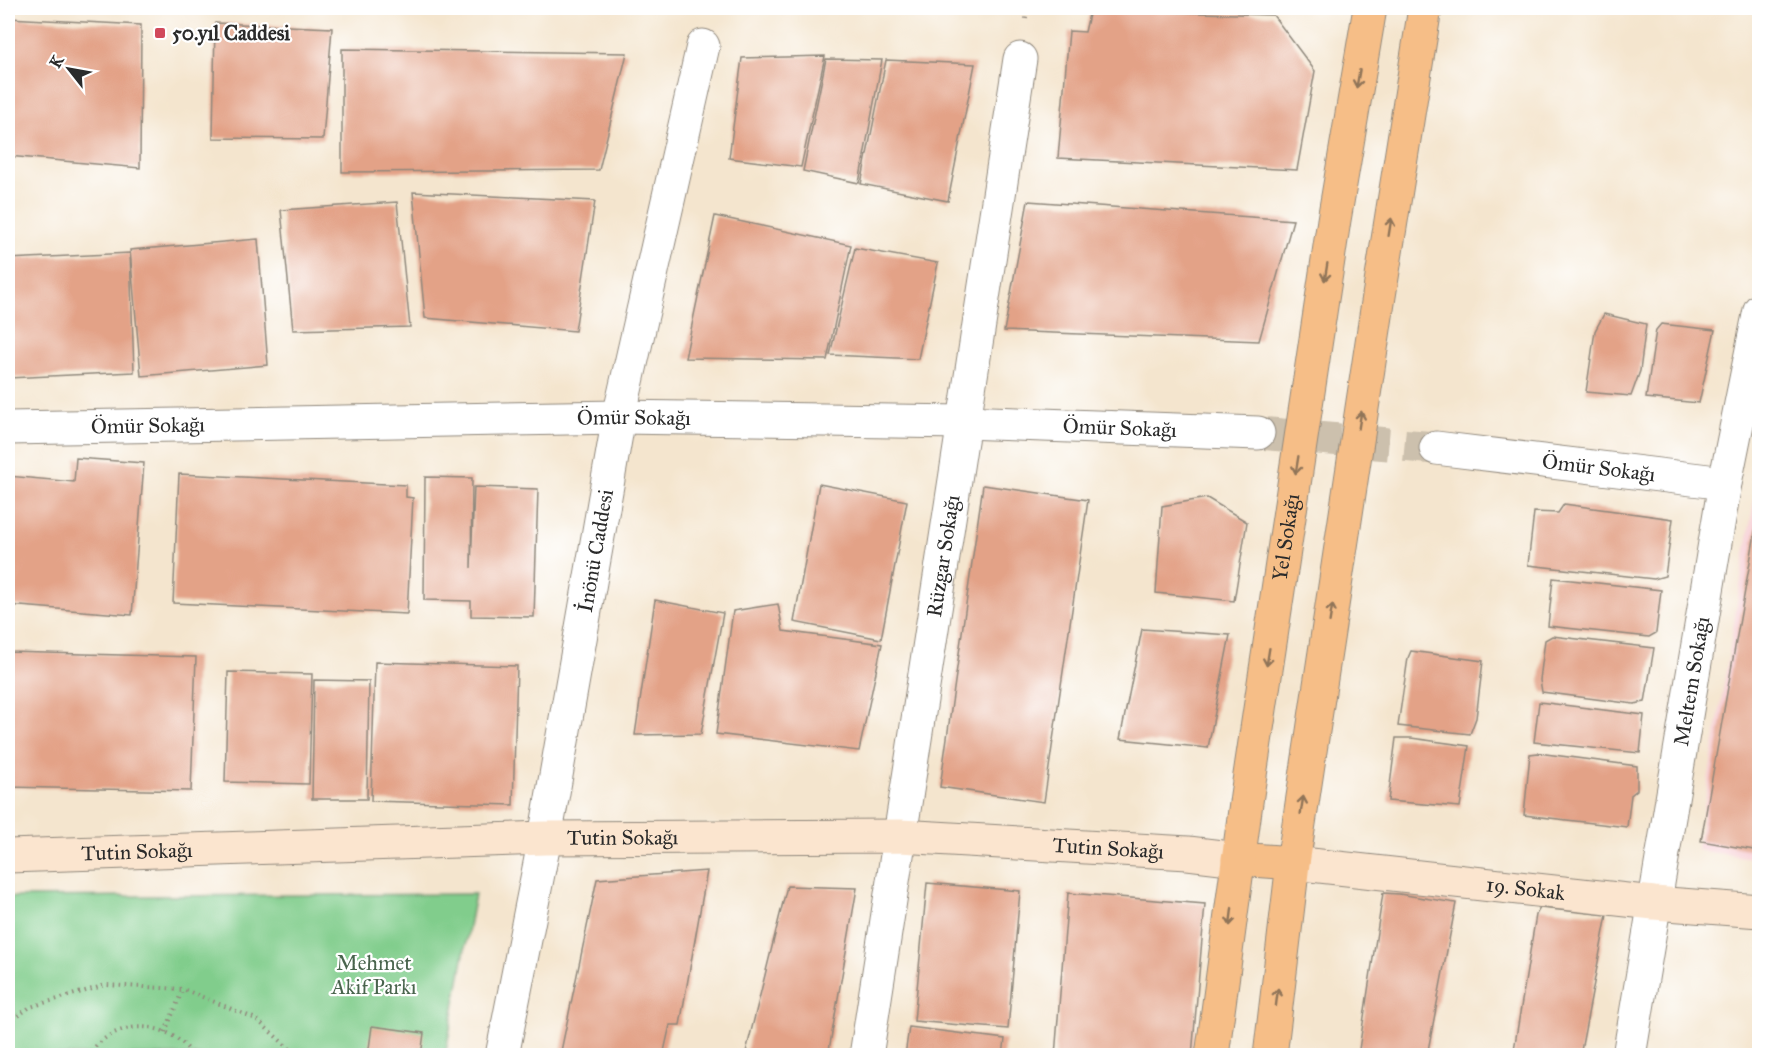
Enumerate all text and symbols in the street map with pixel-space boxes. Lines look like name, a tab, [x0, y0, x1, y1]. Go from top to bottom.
place label: 50.yıl Caddesi	[172, 20, 290, 46]
marker: 50.yıl Caddesi	[153, 26, 167, 40]
north arrow	[39, 39, 99, 99]
text: K	[46, 51, 68, 71]
one-way arrow	[1352, 69, 1363, 89]
one-way arrow	[1385, 218, 1396, 238]
one-way arrow	[1321, 262, 1332, 281]
street label: Ömür Sokağı	[577, 404, 691, 431]
one-way arrow	[1355, 410, 1366, 430]
street label: Ömür Sokağı	[91, 411, 205, 440]
street label: Ömür Sokağı	[1062, 413, 1177, 443]
street label: Ömür Sokağı	[1541, 448, 1657, 488]
one-way arrow	[1291, 454, 1302, 474]
street label: İnönü Caddesi	[572, 487, 619, 614]
street label: Yel Sokağı	[1267, 492, 1305, 583]
street label: Rüzgar Sokağı	[921, 493, 966, 619]
one-way arrow	[1326, 603, 1337, 623]
street label: Meltem Sokağı	[1668, 614, 1715, 748]
one-way arrow	[1262, 647, 1273, 667]
one-way arrow	[1297, 796, 1308, 816]
street label: Tutin Sokağı	[567, 824, 679, 851]
street label: Tutin Sokağı	[1052, 832, 1165, 865]
street label: Tutin Sokağı	[81, 837, 193, 867]
street label: 19. Sokak	[1485, 871, 1567, 906]
one-way arrow	[1226, 906, 1237, 926]
park label: Mehmet Akif Parkı	[330, 950, 417, 1000]
one-way arrow	[1272, 988, 1283, 1008]

